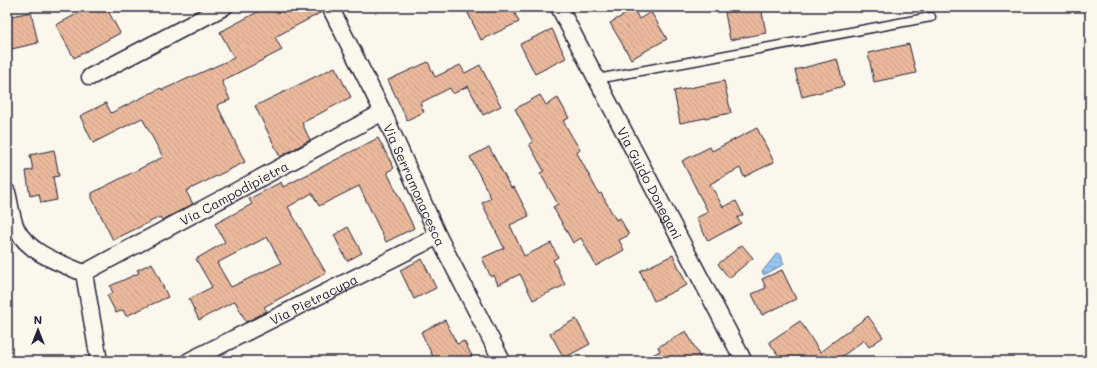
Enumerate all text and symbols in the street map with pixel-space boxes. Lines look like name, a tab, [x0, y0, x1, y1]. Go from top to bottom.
street label: Via Serramonacesca	[381, 121, 450, 249]
street label: Via Guido Donegani	[614, 124, 687, 242]
street label: Via Campodipietra	[176, 156, 291, 229]
street label: Via Pietracupa	[267, 270, 360, 328]
north arrow	[18, 310, 58, 350]
text: N	[34, 312, 42, 327]

